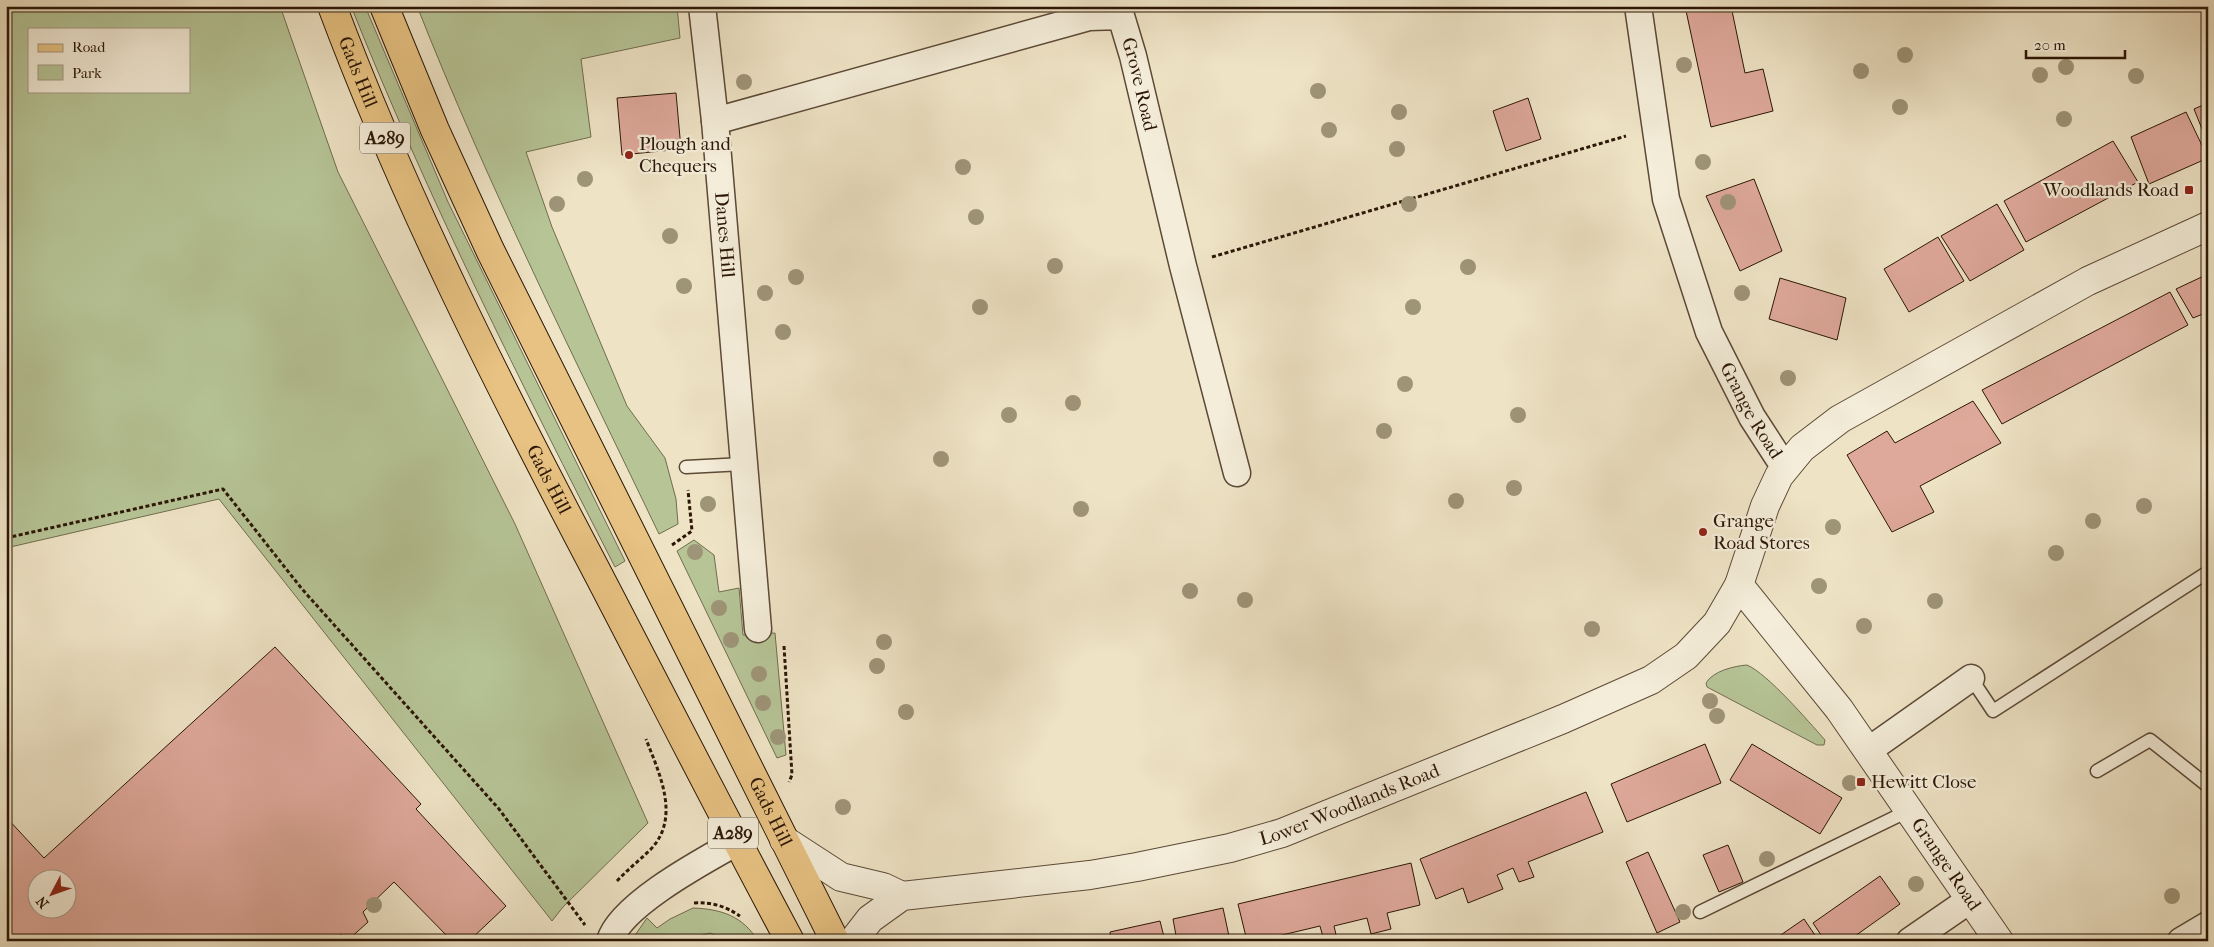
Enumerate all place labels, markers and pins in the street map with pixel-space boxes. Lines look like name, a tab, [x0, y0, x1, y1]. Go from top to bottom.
place label: Plough and Chequers	[639, 133, 731, 177]
marker: Plough and Chequers	[623, 149, 635, 161]
place label: Woodlands Road	[2042, 179, 2180, 201]
marker: Woodlands Road	[2183, 184, 2195, 196]
place label: Grange Road Stores	[1713, 510, 1810, 554]
marker: Grange Road Stores	[1697, 526, 1709, 538]
place label: Hewitt Close	[1871, 771, 1976, 793]
marker: Hewitt Close	[1855, 776, 1867, 788]

